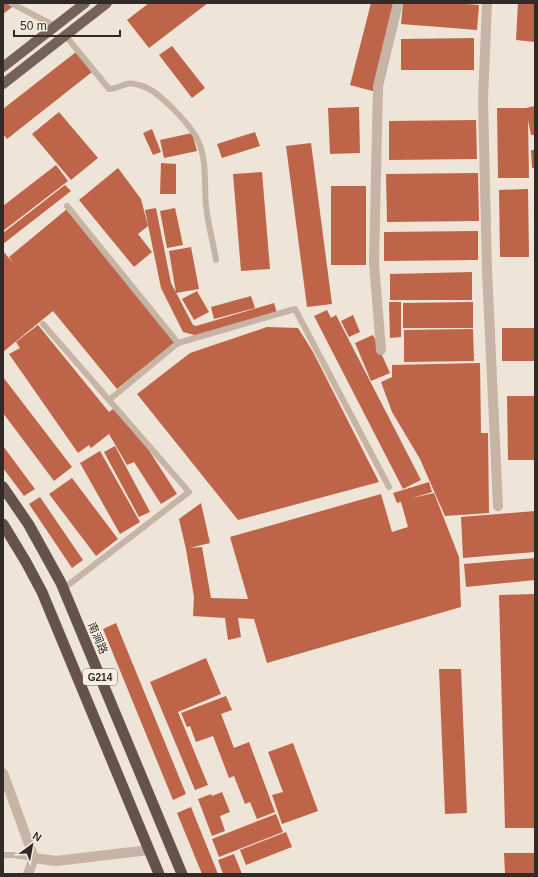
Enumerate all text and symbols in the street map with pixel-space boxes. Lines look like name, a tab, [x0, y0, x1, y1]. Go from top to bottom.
scale bar	[14, 12, 120, 38]
text: 50 m	[20, 19, 47, 33]
street label: 南涧路	[86, 620, 110, 656]
road number: G214	[83, 669, 117, 685]
north arrow	[12, 825, 52, 865]
text: N	[31, 829, 44, 844]

